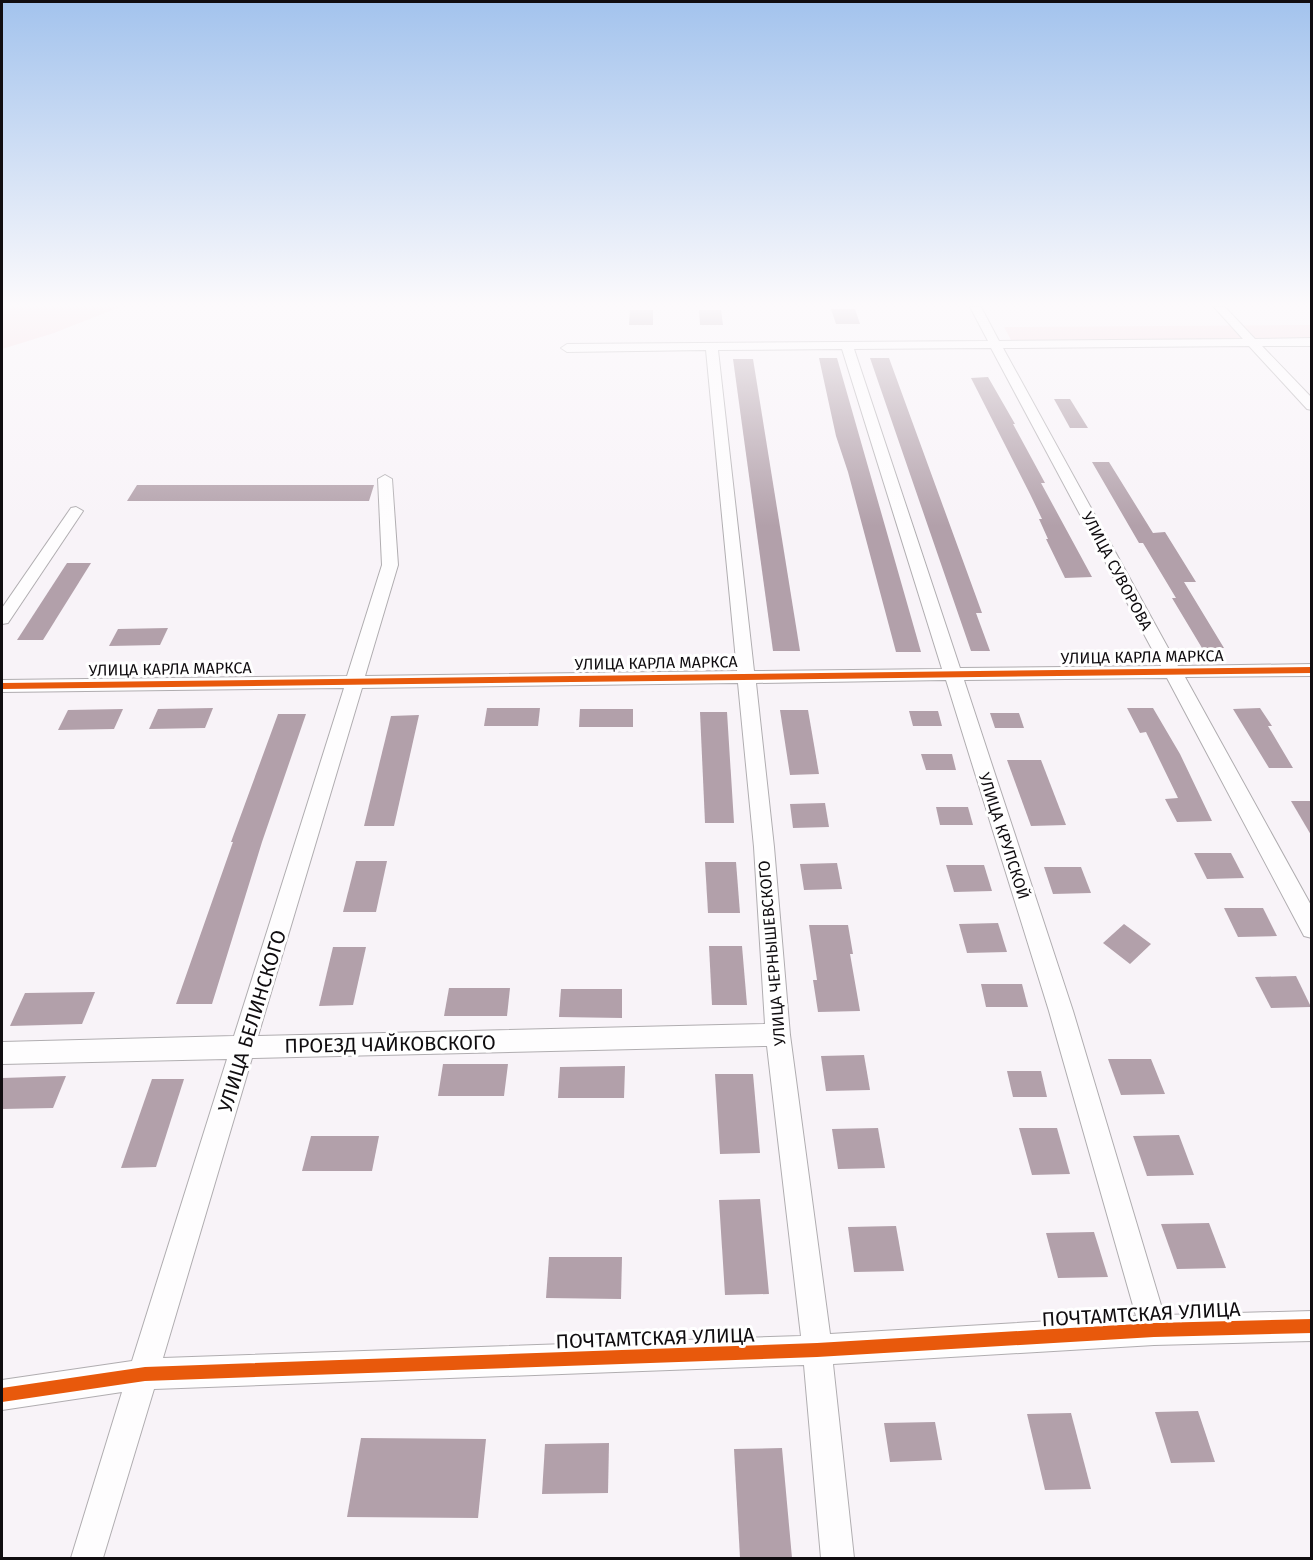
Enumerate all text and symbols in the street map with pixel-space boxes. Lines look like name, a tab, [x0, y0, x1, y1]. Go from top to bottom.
street label: УЛИЦА СУВОРОВА	[1078, 509, 1157, 634]
street label: УЛИЦА КАРЛА МАРКСА	[1060, 646, 1224, 668]
street label: УЛИЦА КАРЛА МАРКСА	[574, 652, 738, 674]
street label: УЛИЦА КАРЛА МАРКСА	[88, 658, 252, 680]
street label: УЛИЦА КРУПСКОЙ	[975, 770, 1033, 902]
street label: УЛИЦА ЧЕРНЫШЕВСКОГО	[754, 860, 790, 1046]
street label: УЛИЦА БЕЛИНСКОГО	[213, 927, 291, 1115]
street label: ПРОЕЗД ЧАЙКОВСКОГО	[284, 1030, 496, 1058]
street label: ПОЧТАМТСКАЯ УЛИЦА	[1041, 1297, 1242, 1331]
street label: ПОЧТАМТСКАЯ УЛИЦА	[555, 1323, 755, 1353]

